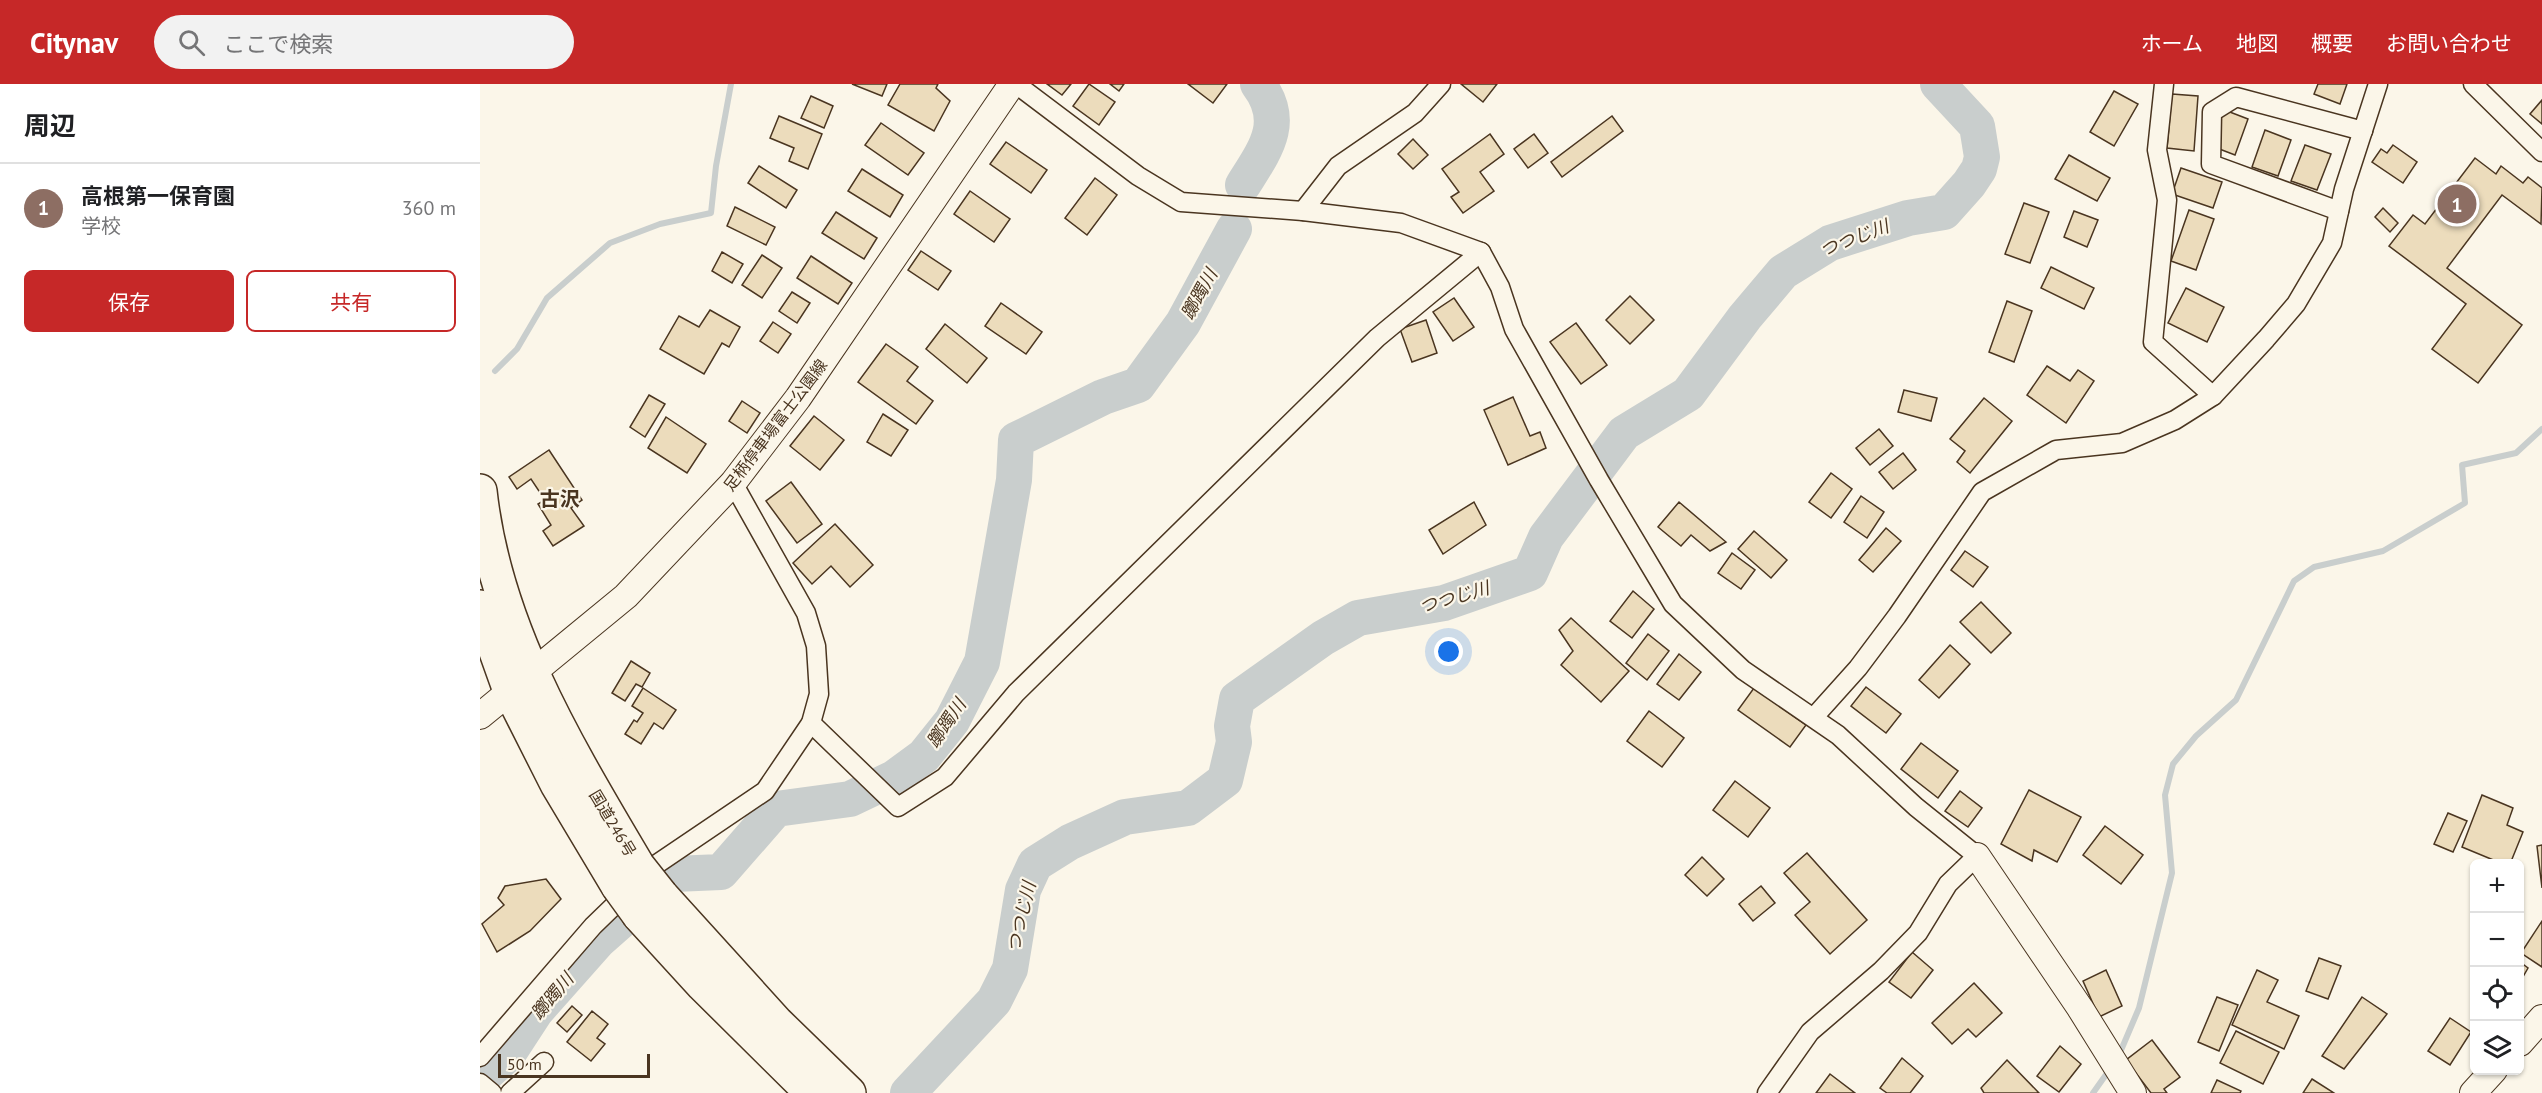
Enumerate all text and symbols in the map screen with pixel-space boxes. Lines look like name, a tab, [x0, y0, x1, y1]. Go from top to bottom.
search box	[154, 15, 574, 69]
text: Citynav	[30, 24, 118, 61]
icon: search	[175, 26, 208, 59]
text: ここで検索	[223, 30, 333, 58]
text: ホーム	[2141, 30, 2203, 57]
text: 地図	[2236, 30, 2278, 57]
text: 概要	[2311, 30, 2353, 57]
text: お問い合わせ	[2386, 30, 2512, 57]
text: 周辺	[24, 109, 76, 142]
text: 高根第一保育園	[81, 182, 235, 210]
pin: 1	[2438, 182, 2476, 226]
text: 1	[38, 195, 49, 221]
text: 360 m	[402, 195, 456, 221]
text: 学校	[81, 213, 121, 239]
water label: つつじ川	[1816, 214, 1894, 262]
water label: 躑躅川	[1176, 263, 1223, 323]
button: 保存	[24, 270, 234, 332]
button: 共有	[246, 270, 456, 332]
street label: 足柄停車場富士公園線	[719, 355, 831, 495]
district label: 古沢	[540, 486, 580, 512]
water label: つつじ川	[1416, 575, 1494, 618]
your location	[1434, 637, 1463, 666]
water label: 躑躅川	[921, 693, 972, 752]
street label: 国道246号	[585, 786, 641, 860]
map controls	[2470, 859, 2524, 1075]
button: +	[2470, 859, 2524, 913]
water label: つつじ川	[1002, 877, 1041, 955]
button: −	[2470, 913, 2524, 967]
water label: 躑躅川	[526, 966, 579, 1024]
button: locate	[2470, 967, 2524, 1021]
button: layers	[2470, 1021, 2524, 1075]
scale bar	[498, 1051, 650, 1078]
text: 50 m	[507, 1054, 542, 1074]

